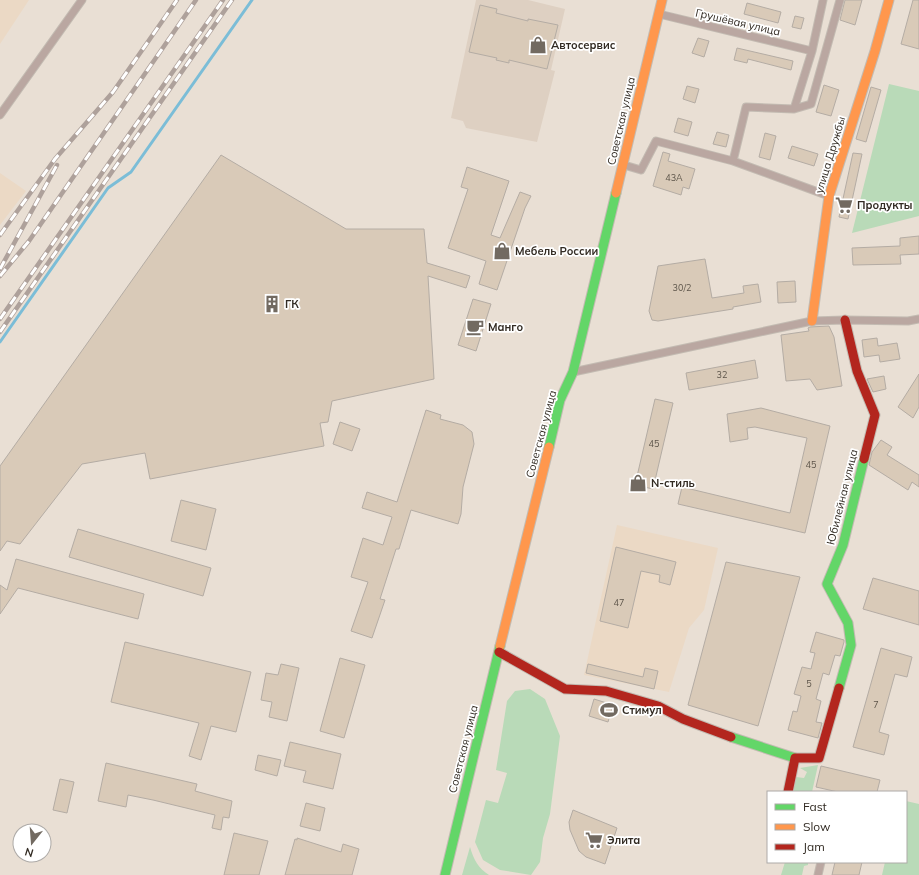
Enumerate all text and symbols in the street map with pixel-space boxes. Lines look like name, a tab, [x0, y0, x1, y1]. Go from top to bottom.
street label: Грушёвая улица	[694, 5, 782, 39]
shop icon: Автосервис	[528, 35, 548, 55]
place label: Автосервис	[551, 38, 616, 52]
street label: Советская улица	[604, 75, 638, 167]
street label: улица Дружбы	[812, 115, 848, 195]
house number: 43А	[665, 172, 683, 183]
supermarket icon: Продукты	[834, 195, 854, 215]
place label: Продукты	[857, 198, 913, 212]
shop icon: Мебель России	[492, 241, 512, 261]
place label: Мебель России	[515, 244, 598, 258]
house number: 30/2	[673, 282, 691, 293]
building icon: ГК	[262, 294, 282, 314]
place label: ГК	[285, 297, 299, 311]
cafe icon: Манго	[465, 317, 485, 337]
place label: Манго	[488, 320, 523, 334]
house number: 32	[717, 369, 727, 380]
street label: Советская улица	[523, 389, 559, 479]
house number: 45	[649, 438, 660, 449]
street label: Юбилейная улица	[823, 448, 861, 546]
house number: 45	[806, 459, 817, 470]
shop icon: N-стиль	[628, 473, 648, 493]
place label: N-стиль	[651, 476, 695, 490]
house number: 47	[614, 597, 624, 608]
house number: 5	[806, 678, 812, 689]
house number: 7	[873, 699, 879, 710]
sports icon: Стимул	[599, 700, 619, 720]
place label: Стимул	[622, 703, 662, 717]
street label: Советская улица	[445, 704, 481, 794]
legend	[767, 791, 907, 863]
text: Fast	[803, 799, 827, 814]
text: Slow	[803, 819, 831, 834]
north arrow	[12, 823, 52, 863]
supermarket icon: Элита	[584, 830, 604, 850]
place label: Элита	[607, 833, 640, 847]
text: Jam	[803, 839, 825, 854]
text: N	[23, 845, 35, 860]

